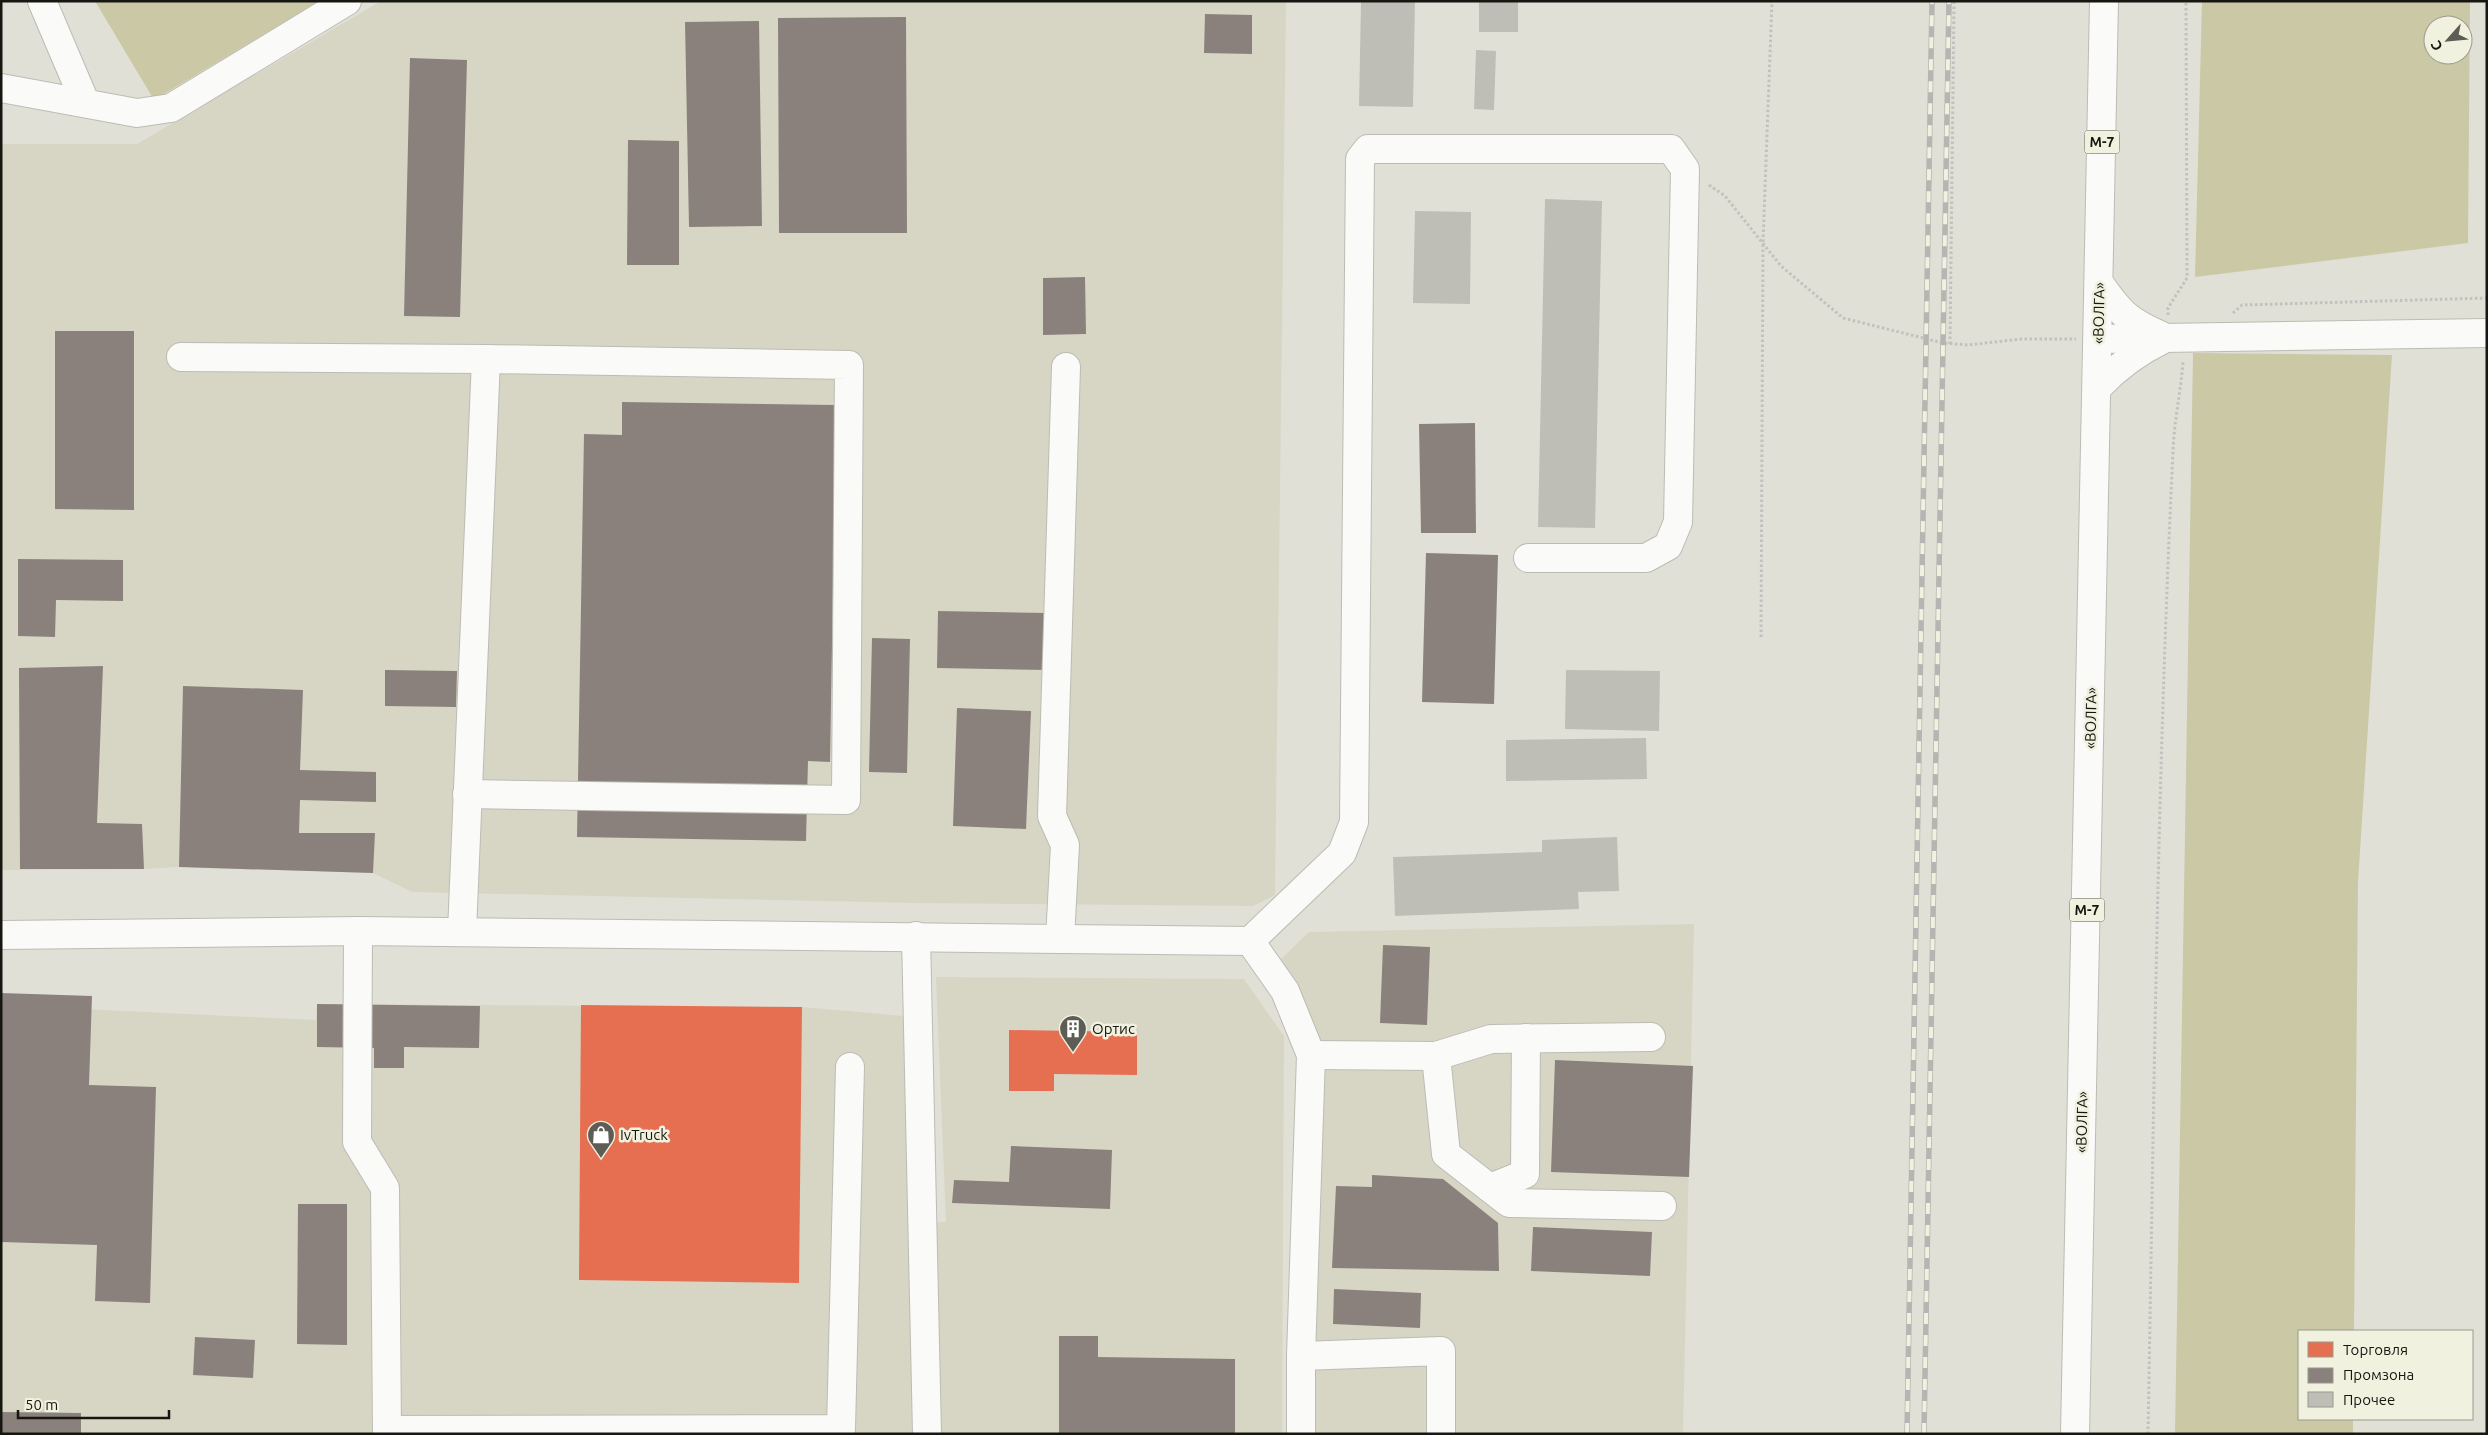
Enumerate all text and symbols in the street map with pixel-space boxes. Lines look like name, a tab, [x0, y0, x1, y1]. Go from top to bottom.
north arrow	[2423, 15, 2473, 65]
text: С	[2427, 38, 2446, 54]
road number: М-7	[2084, 130, 2120, 154]
street label: «ВОЛГА»	[2089, 282, 2108, 344]
street label: «ВОЛГА»	[2081, 687, 2100, 749]
road number: М-7	[2070, 898, 2104, 922]
building icon: Ортис	[1058, 1014, 1088, 1053]
place label: Ортис	[1092, 1020, 1135, 1037]
street label: «ВОЛГА»	[2072, 1091, 2091, 1153]
shop icon: IvTruck	[586, 1120, 616, 1159]
place label: IvTruck	[620, 1126, 668, 1143]
legend	[2298, 1330, 2473, 1420]
text: Торговля	[2343, 1341, 2408, 1358]
text: Промзона	[2343, 1366, 2414, 1383]
scale bar	[18, 1388, 169, 1420]
text: Прочее	[2343, 1391, 2395, 1408]
text: 50 m	[25, 1396, 58, 1413]

